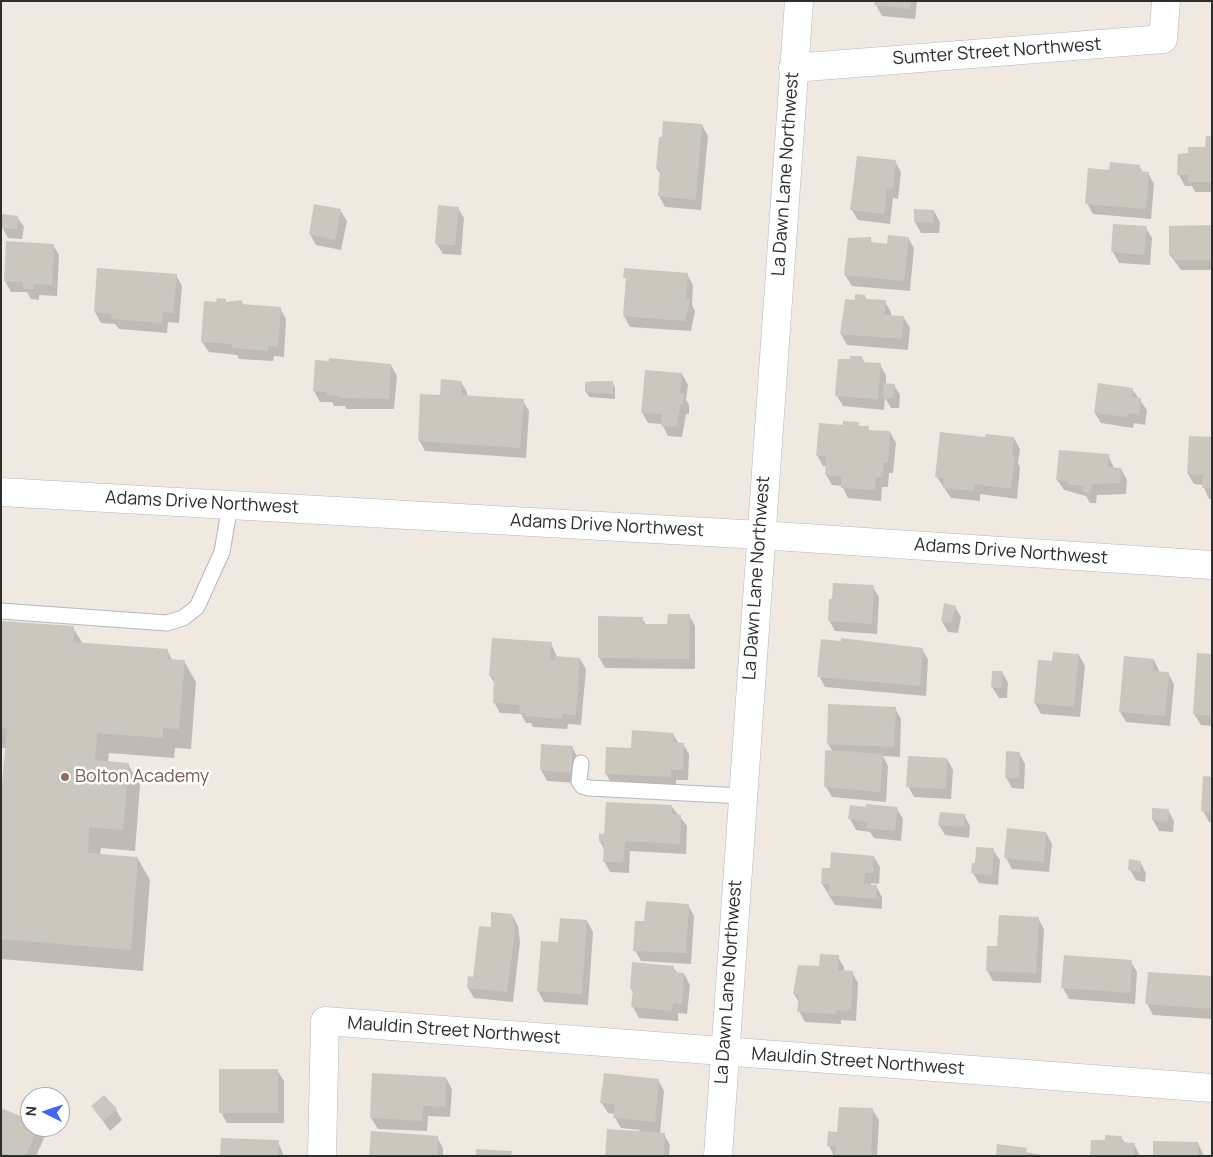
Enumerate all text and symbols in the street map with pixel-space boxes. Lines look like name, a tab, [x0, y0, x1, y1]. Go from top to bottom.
street label: Sumter Street Northwest	[892, 34, 1102, 70]
street label: La Dawn Lane Northwest	[768, 71, 804, 277]
street label: La Dawn Lane Northwest	[739, 475, 775, 681]
street label: Adams Drive Northwest	[105, 487, 299, 519]
street label: Adams Drive Northwest	[510, 510, 704, 542]
street label: Adams Drive Northwest	[913, 534, 1109, 570]
place label: Bolton Academy	[75, 766, 209, 788]
marker: Bolton Academy	[59, 771, 71, 783]
street label: La Dawn Lane Northwest	[711, 879, 747, 1085]
street label: Mauldin Street Northwest	[347, 1013, 561, 1049]
street label: Mauldin Street Northwest	[751, 1044, 965, 1080]
north arrow	[20, 1087, 70, 1137]
text: N	[21, 1105, 40, 1117]

